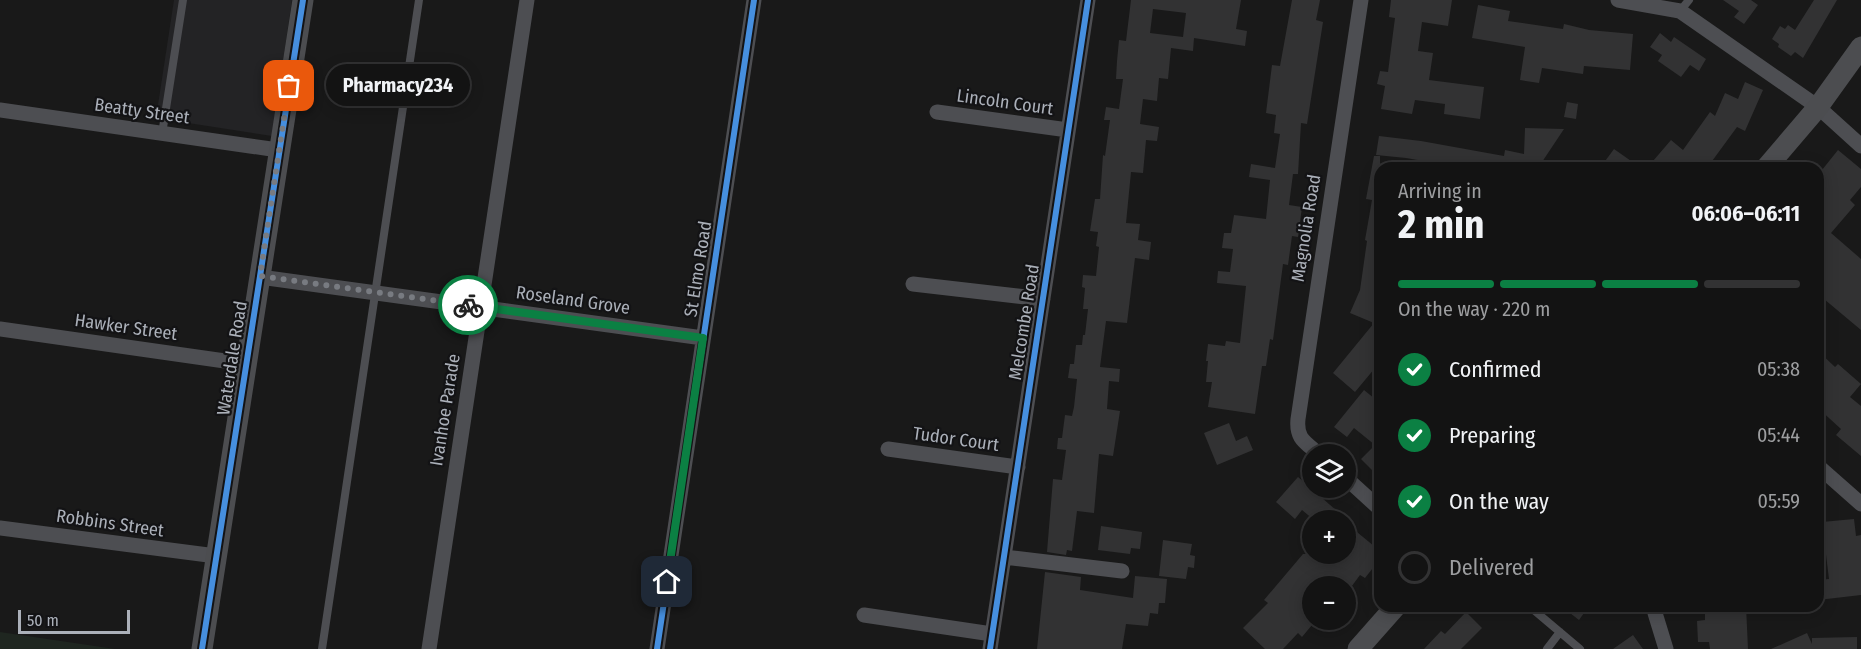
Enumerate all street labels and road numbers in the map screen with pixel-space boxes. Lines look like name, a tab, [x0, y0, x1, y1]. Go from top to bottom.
street label: Lincoln Court	[955, 84, 1055, 120]
street label: Beatty Street	[93, 93, 191, 129]
street label: Magnolia Road	[1287, 173, 1325, 283]
street label: St Elmo Road	[680, 219, 716, 319]
street label: Melcombe Road	[1004, 262, 1044, 382]
street label: Roseland Grove	[515, 281, 631, 319]
street label: Waterdale Road	[212, 299, 252, 417]
street label: Hawker Street	[73, 309, 179, 345]
street label: Ivanhoe Parade	[425, 352, 465, 468]
street label: Tudor Court	[912, 422, 1000, 456]
street label: Robbins Street	[55, 505, 165, 541]

